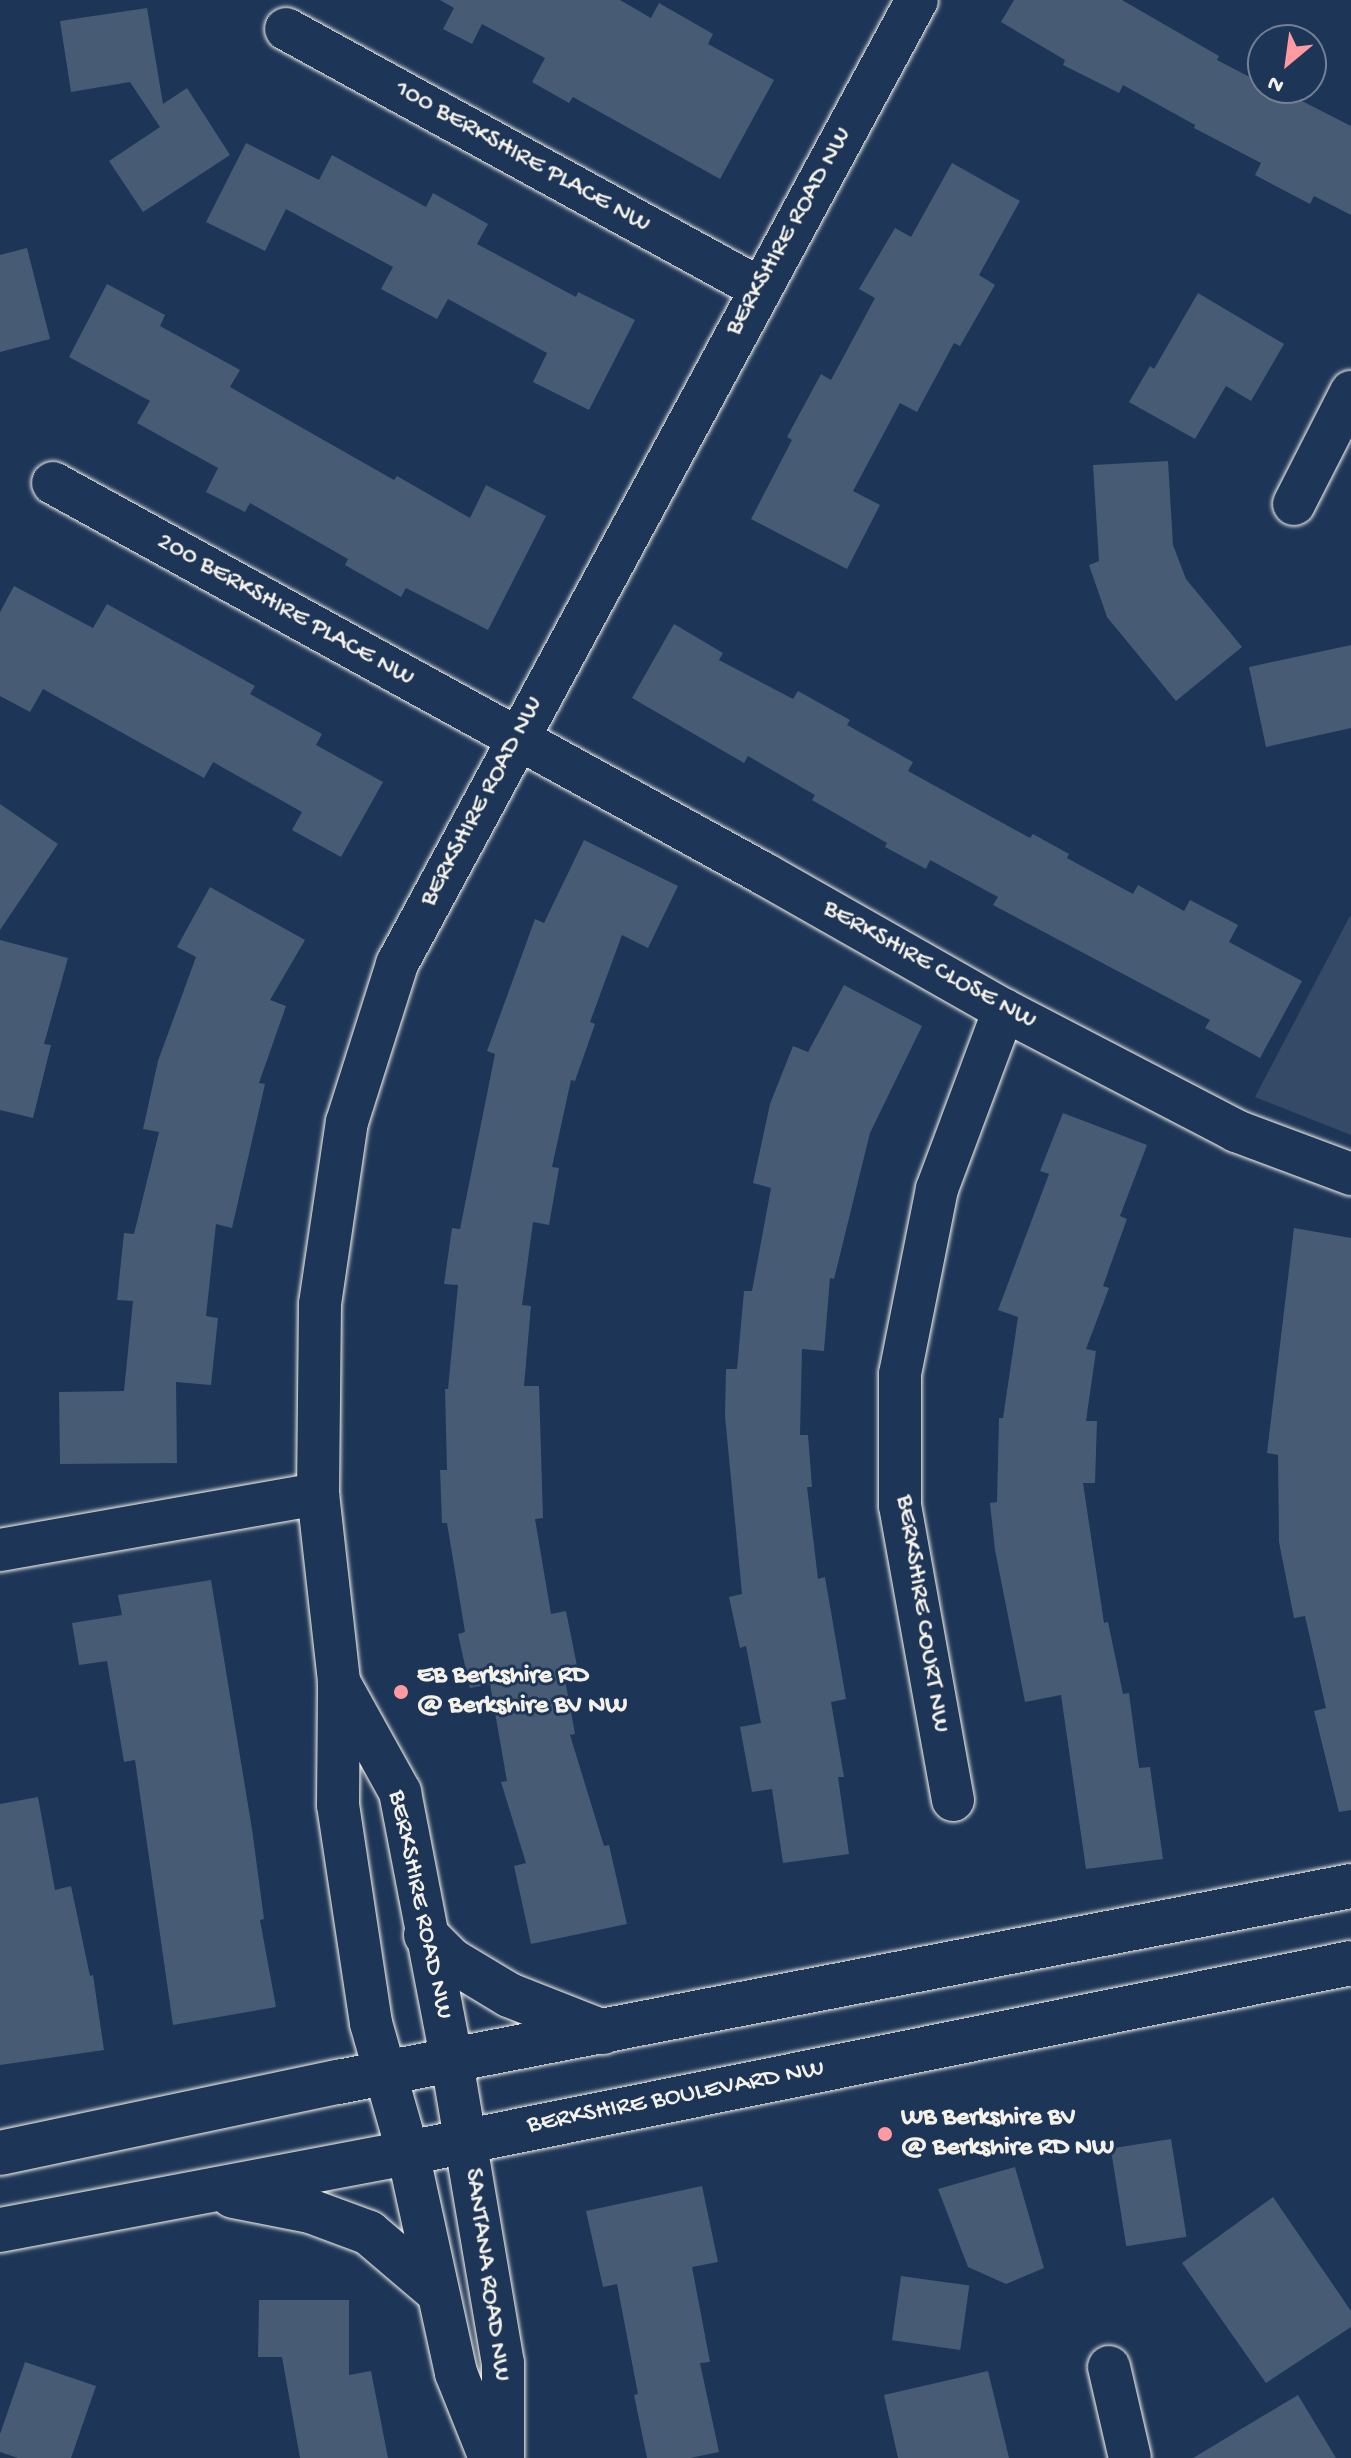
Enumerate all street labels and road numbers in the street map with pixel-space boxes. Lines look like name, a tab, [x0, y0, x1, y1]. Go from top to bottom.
street label: 100 BERKSHIRE PLACE NW	[389, 75, 655, 241]
street label: BERKSHIRE ROAD NW	[720, 122, 860, 342]
street label: 200 BERKSHIRE PLACE NW	[151, 527, 419, 695]
street label: BERKSHIRE ROAD NW	[414, 692, 552, 912]
street label: BERKSHIRE CLOSE NW	[817, 894, 1041, 1038]
street label: BERKSHIRE COURT NW	[887, 1493, 955, 1735]
street label: BERKSHIRE ROAD NW	[379, 1788, 459, 2022]
street label: BERKSHIRE BOULEVARD NW	[525, 2054, 827, 2142]
street label: SANTANA ROAD NW	[456, 2166, 516, 2384]

